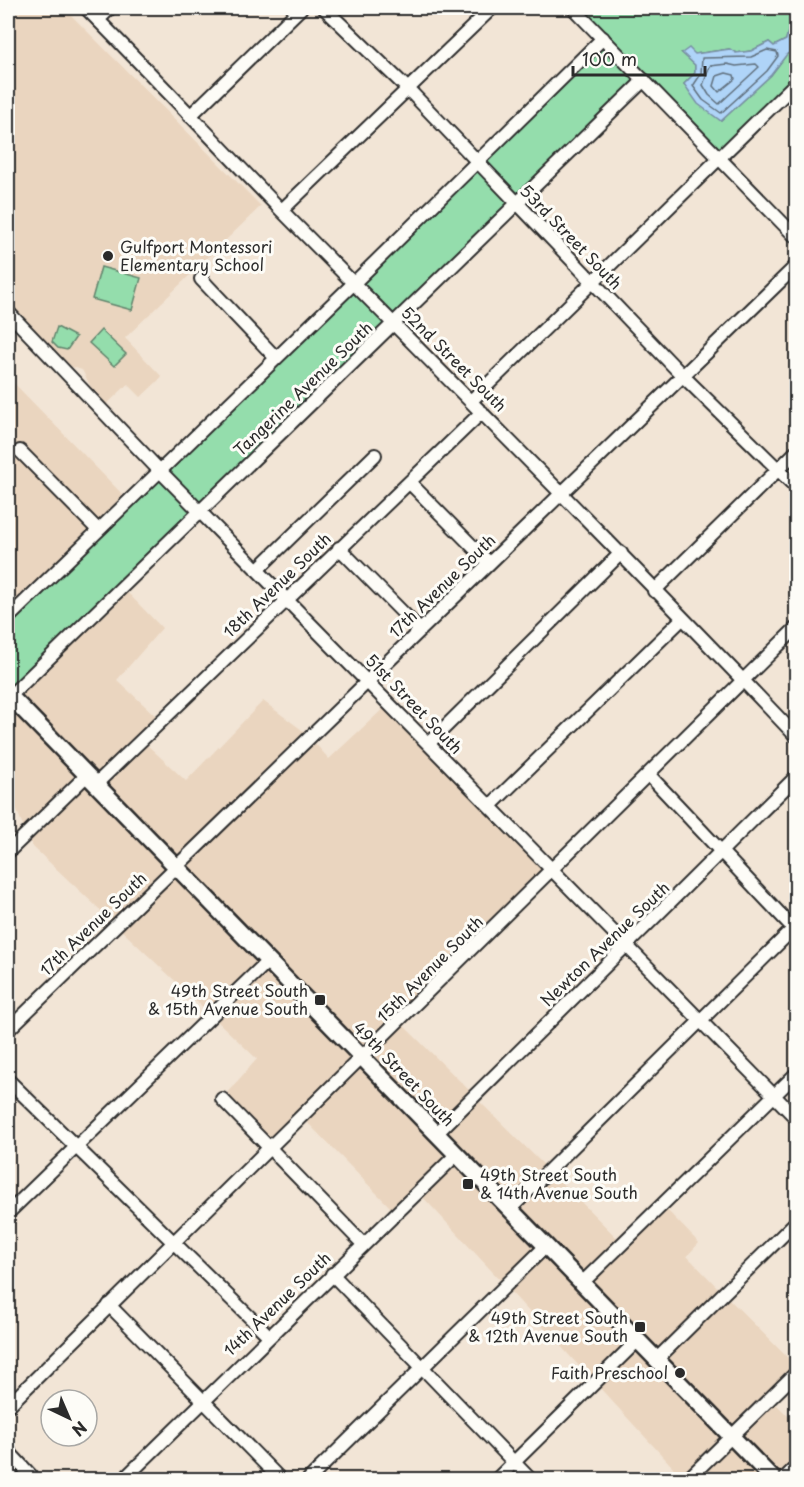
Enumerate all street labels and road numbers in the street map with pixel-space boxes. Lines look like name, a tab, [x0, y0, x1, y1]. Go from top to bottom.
street label: 53rd Street South	[515, 178, 628, 294]
street label: 52nd Street South	[397, 300, 513, 416]
street label: Tangerine Avenue South	[227, 315, 377, 461]
street label: 18th Avenue South	[217, 526, 336, 642]
street label: 17th Avenue South	[383, 528, 500, 643]
street label: 51st Street South	[361, 648, 469, 759]
street label: 17th Avenue South	[34, 866, 151, 981]
street label: Newton Avenue South	[534, 875, 674, 1011]
street label: 15th Avenue South	[371, 910, 488, 1027]
street label: 49th Street South	[348, 1016, 461, 1131]
street label: 14th Avenue South	[217, 1246, 335, 1361]

